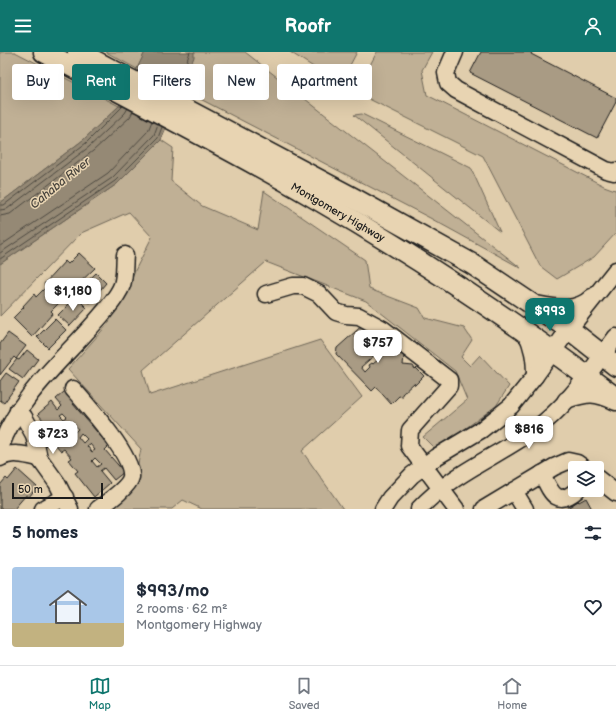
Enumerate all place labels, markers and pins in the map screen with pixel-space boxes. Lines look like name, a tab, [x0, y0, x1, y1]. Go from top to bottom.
pin: $1,180	[40, 278, 106, 312]
pin: $993	[526, 298, 574, 332]
pin: $757	[354, 330, 402, 364]
pin: $816	[505, 416, 553, 450]
pin: $723	[29, 421, 77, 455]

